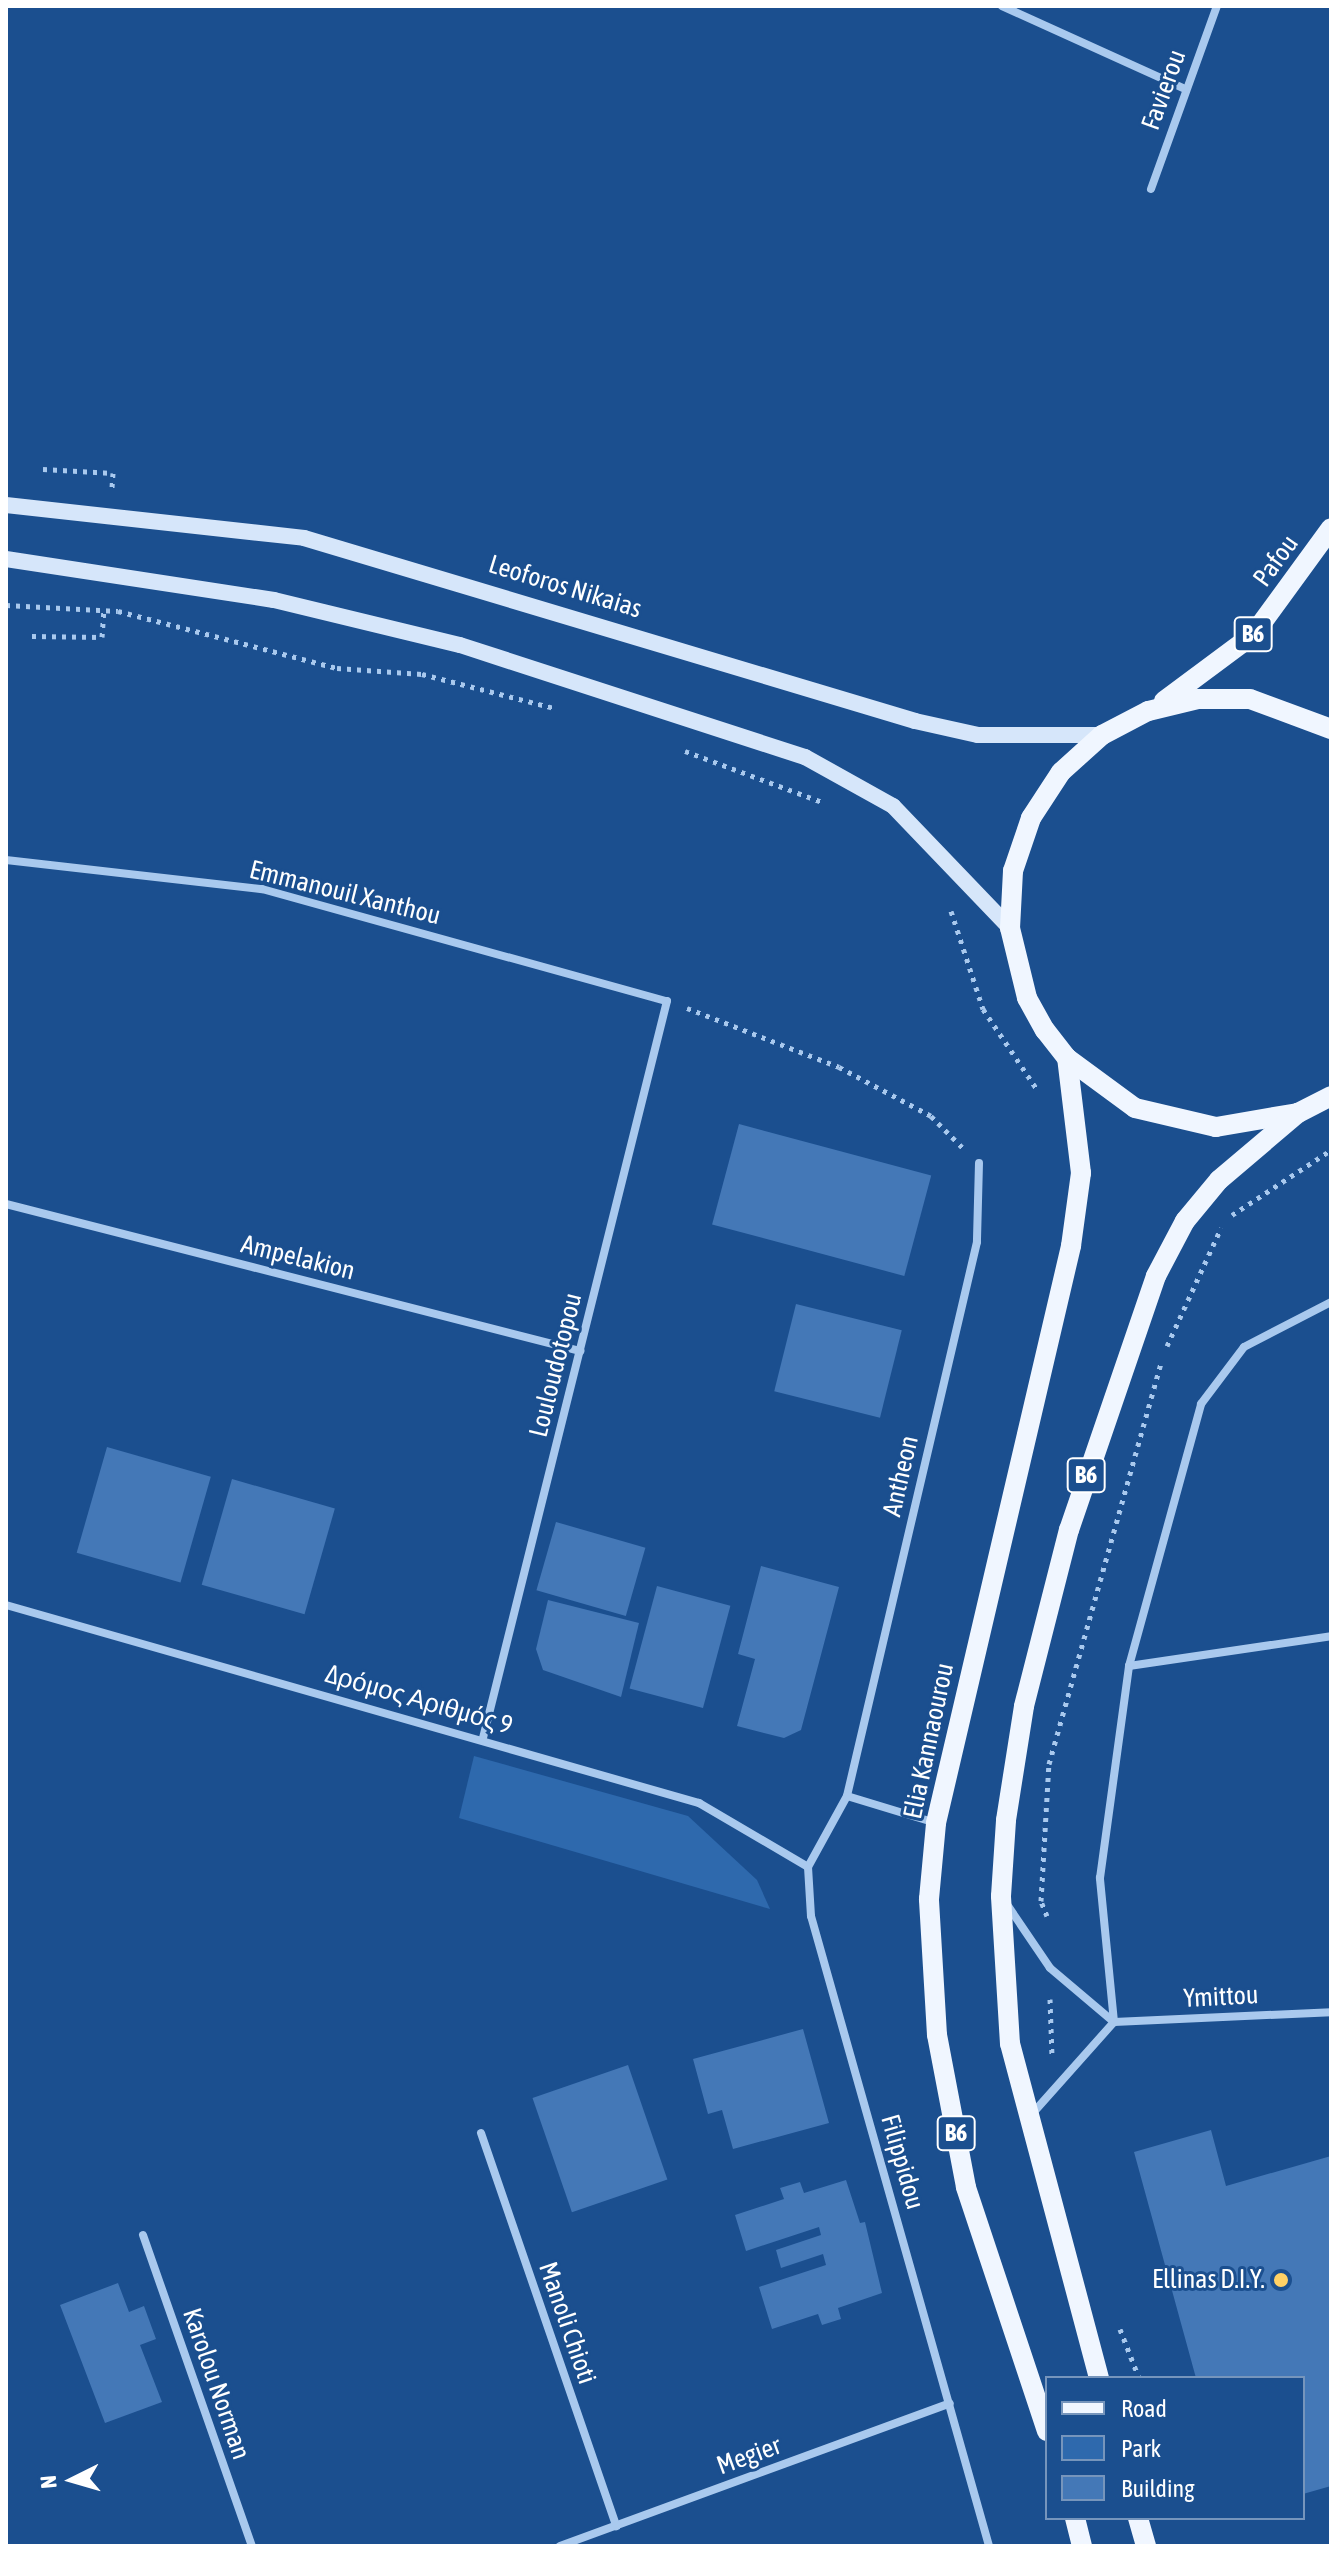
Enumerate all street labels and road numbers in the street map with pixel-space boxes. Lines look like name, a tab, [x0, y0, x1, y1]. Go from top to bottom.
street label: Favierou	[1135, 46, 1193, 134]
street label: Pafou	[1247, 529, 1305, 593]
street label: Leoforos Nikaias	[485, 549, 645, 625]
road number: B6	[1233, 614, 1273, 654]
street label: Emmanouil Xanthou	[246, 854, 444, 932]
street label: Ampelakion	[238, 1229, 358, 1287]
street label: Louloudotopou	[523, 1290, 589, 1440]
street label: Antheon	[877, 1433, 925, 1519]
road number: B6	[1066, 1455, 1106, 1495]
street label: Δρόμος Αριθμός 9	[322, 1658, 516, 1742]
street label: Elia Kannaourou	[897, 1660, 961, 1822]
street label: Ymittou	[1183, 1979, 1259, 2015]
street label: Filippidou	[874, 2111, 930, 2213]
road number: B6	[936, 2113, 976, 2153]
street label: Manoli Chioti	[532, 2258, 602, 2388]
street label: Karolou Norman	[176, 2304, 256, 2464]
street label: Megier	[713, 2430, 785, 2482]

